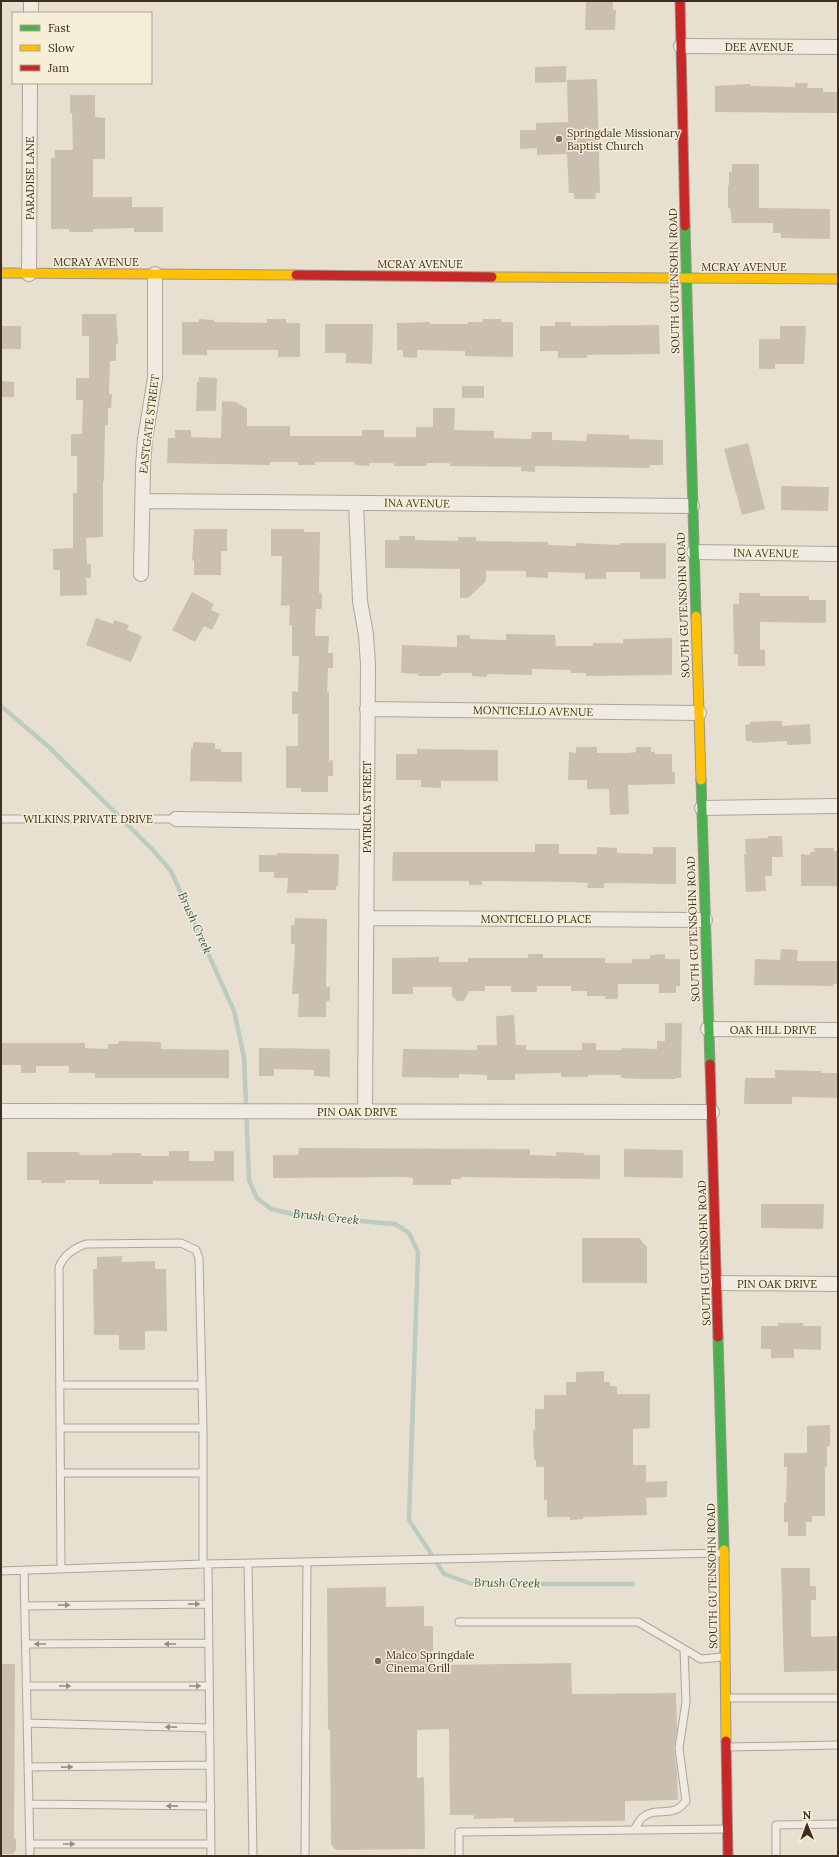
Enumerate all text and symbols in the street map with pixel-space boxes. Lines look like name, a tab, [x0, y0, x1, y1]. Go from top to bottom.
legend	[12, 12, 152, 84]
text: Fast	[48, 20, 71, 35]
text: Slow	[48, 40, 75, 55]
street label: DEE AVENUE	[725, 40, 793, 54]
text: Jam	[47, 60, 69, 75]
place label: Springdale Missionary Baptist Church	[567, 126, 681, 153]
marker: Springdale Missionary Baptist Church	[554, 134, 564, 144]
street label: PARADISE LANE	[23, 136, 37, 220]
street label: SOUTH GUTENSOHN ROAD	[666, 208, 682, 354]
street label: MCRAY AVENUE	[53, 255, 139, 269]
street label: MCRAY AVENUE	[377, 257, 463, 271]
street label: MCRAY AVENUE	[701, 260, 787, 274]
street label: EASTGATE STREET	[136, 374, 162, 474]
street label: INA AVENUE	[384, 495, 450, 511]
street label: SOUTH GUTENSOHN ROAD	[673, 532, 693, 678]
street label: INA AVENUE	[733, 545, 799, 561]
street label: MONTICELLO AVENUE	[473, 703, 593, 719]
street label: PATRICIA STREET	[360, 761, 374, 853]
street label: WILKINS PRIVATE DRIVE	[23, 812, 153, 826]
street label: SOUTH GUTENSOHN ROAD	[683, 856, 703, 1002]
water label: Brush Creek	[175, 889, 216, 956]
street label: MONTICELLO PLACE	[481, 912, 592, 926]
street label: OAK HILL DRIVE	[730, 1023, 816, 1037]
street label: PIN OAK DRIVE	[317, 1105, 397, 1119]
street label: SOUTH GUTENSOHN ROAD	[694, 1180, 714, 1326]
water label: Brush Creek	[292, 1206, 360, 1227]
street label: PIN OAK DRIVE	[737, 1277, 817, 1291]
street label: SOUTH GUTENSOHN ROAD	[704, 1503, 720, 1649]
water label: Brush Creek	[474, 1574, 540, 1591]
one-way arrow	[188, 1601, 201, 1607]
one-way arrow	[58, 1602, 70, 1609]
one-way arrow	[33, 1641, 46, 1647]
one-way arrow	[163, 1641, 176, 1647]
place label: Malco Springdale Cinema Grill	[386, 1648, 474, 1675]
marker: Malco Springdale Cinema Grill	[373, 1656, 383, 1666]
one-way arrow	[59, 1683, 72, 1689]
one-way arrow	[189, 1683, 202, 1689]
one-way arrow	[165, 1723, 177, 1730]
one-way arrow	[61, 1763, 73, 1770]
one-way arrow	[165, 1803, 178, 1809]
north arrow	[787, 1805, 827, 1845]
text: N	[802, 1808, 812, 1822]
one-way arrow	[63, 1841, 76, 1847]

